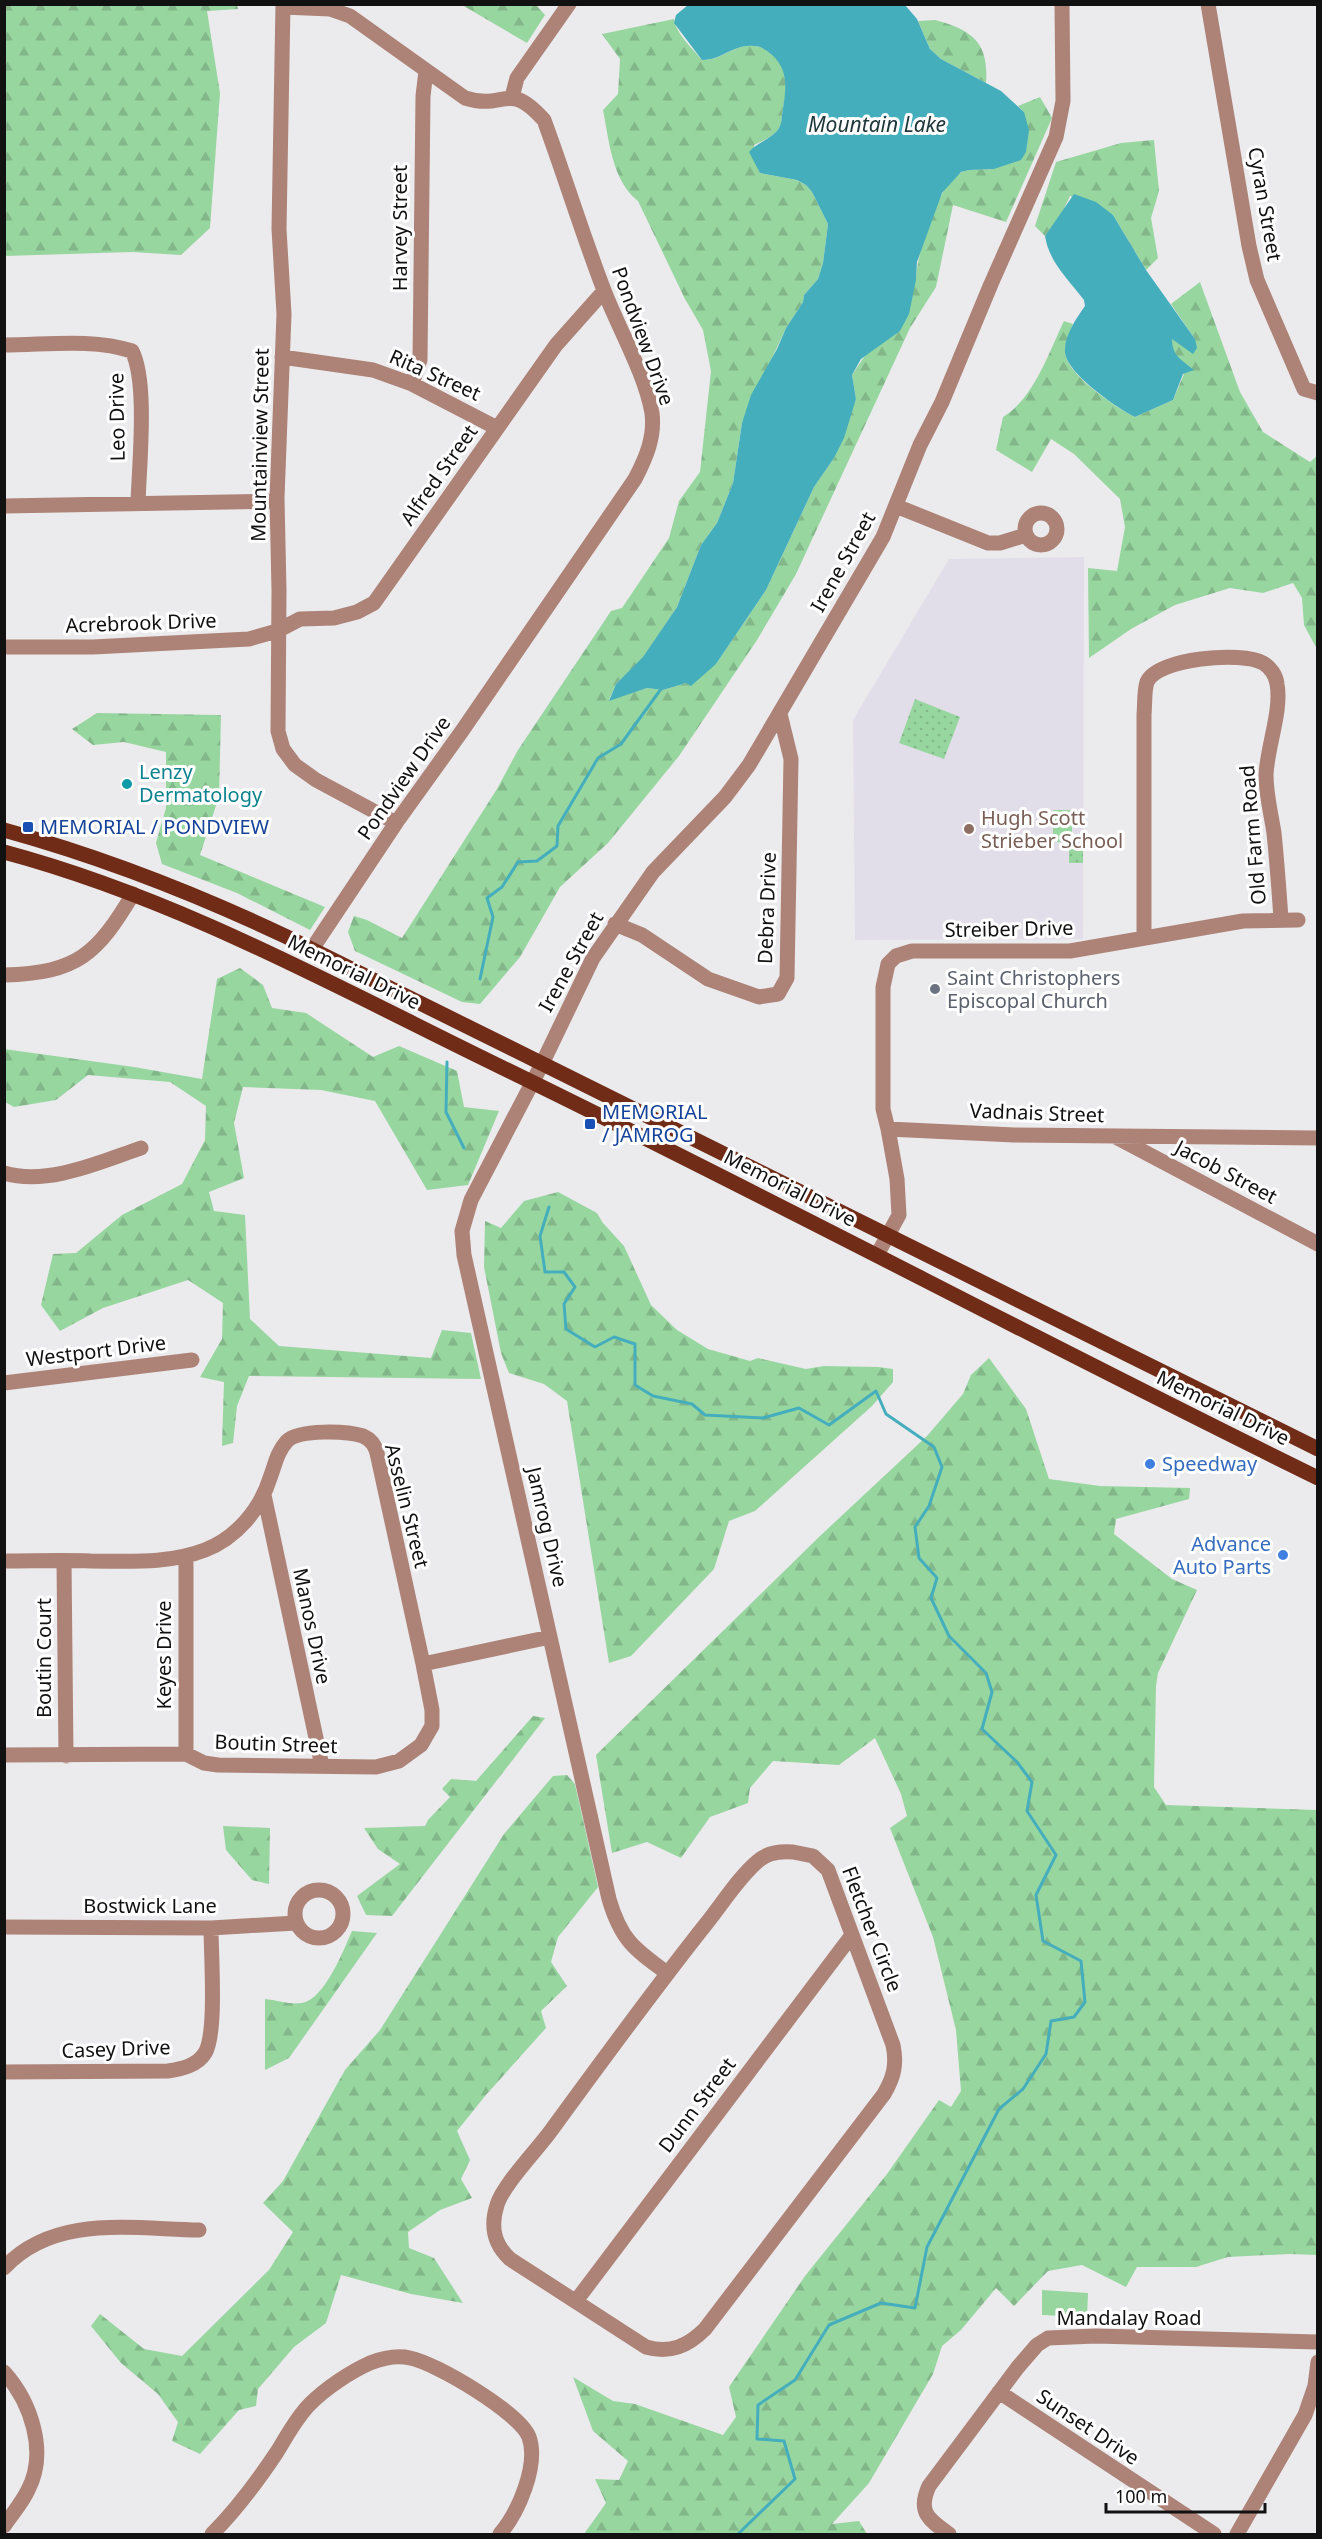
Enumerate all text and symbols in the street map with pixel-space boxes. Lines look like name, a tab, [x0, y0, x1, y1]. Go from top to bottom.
water label: Mountain Lake	[808, 110, 946, 138]
street label: Cyran Street	[1242, 145, 1289, 263]
street label: Harvey Street	[386, 165, 413, 291]
street label: Pondview Drive	[606, 263, 681, 409]
street label: Rita Street	[385, 342, 485, 407]
street label: Mountainview Street	[244, 348, 275, 542]
street label: Leo Drive	[102, 373, 131, 462]
street label: Alfred Street	[394, 419, 483, 531]
street label: Irene Street	[804, 507, 881, 617]
street label: Acrebrook Drive	[65, 606, 217, 639]
street label: Pondview Drive	[351, 710, 456, 845]
place label: Lenzy Dermatology	[139, 758, 263, 808]
street label: Old Farm Road	[1233, 764, 1272, 906]
marker: Lenzy Dermatology	[120, 777, 134, 791]
place label: Hugh Scott Strieber School	[981, 804, 1123, 854]
place label: MEMORIAL / PONDVIEW	[40, 813, 270, 840]
marker: MEMORIAL / PONDVIEW	[21, 820, 35, 834]
marker: Hugh Scott Strieber School	[962, 822, 976, 836]
street label: Debra Drive	[751, 852, 782, 964]
street label: Irene Street	[532, 907, 609, 1017]
street label: Streiber Drive	[944, 914, 1074, 943]
street label: Memorial Drive	[283, 928, 425, 1015]
place label: Saint Christophers Episcopal Church	[947, 964, 1120, 1014]
marker: Saint Christophers Episcopal Church	[928, 982, 942, 996]
street label: Vadnais Street	[969, 1097, 1105, 1128]
place label: MEMORIAL / JAMROG	[602, 1098, 708, 1148]
marker: MEMORIAL / JAMROG	[583, 1117, 597, 1131]
street label: Jacob Street	[1169, 1132, 1282, 1210]
street label: Memorial Drive	[720, 1143, 861, 1232]
street label: Westport Drive	[24, 1329, 167, 1372]
street label: Memorial Drive	[1152, 1364, 1294, 1451]
street label: Asselin Street	[379, 1441, 436, 1571]
place label: Speedway	[1162, 1450, 1258, 1477]
marker: Speedway	[1143, 1457, 1157, 1471]
street label: Jamrog Drive	[520, 1462, 574, 1590]
place label: Advance Auto Parts	[1173, 1530, 1271, 1580]
marker: Advance Auto Parts	[1276, 1548, 1290, 1562]
street label: Manos Drive	[287, 1565, 338, 1686]
street label: Boutin Court	[30, 1598, 57, 1718]
street label: Keyes Drive	[150, 1601, 177, 1709]
street label: Boutin Street	[214, 1728, 338, 1759]
street label: Fletcher Circle	[836, 1862, 909, 1995]
street label: Bostwick Lane	[83, 1892, 217, 1919]
street label: Casey Drive	[61, 2033, 171, 2064]
street label: Dunn Street	[652, 2052, 741, 2158]
street label: Mandalay Road	[1056, 2304, 1202, 2331]
street label: Sunset Drive	[1032, 2382, 1145, 2471]
scale bar	[1106, 2476, 1265, 2514]
text: 100 m	[1115, 2484, 1167, 2508]

